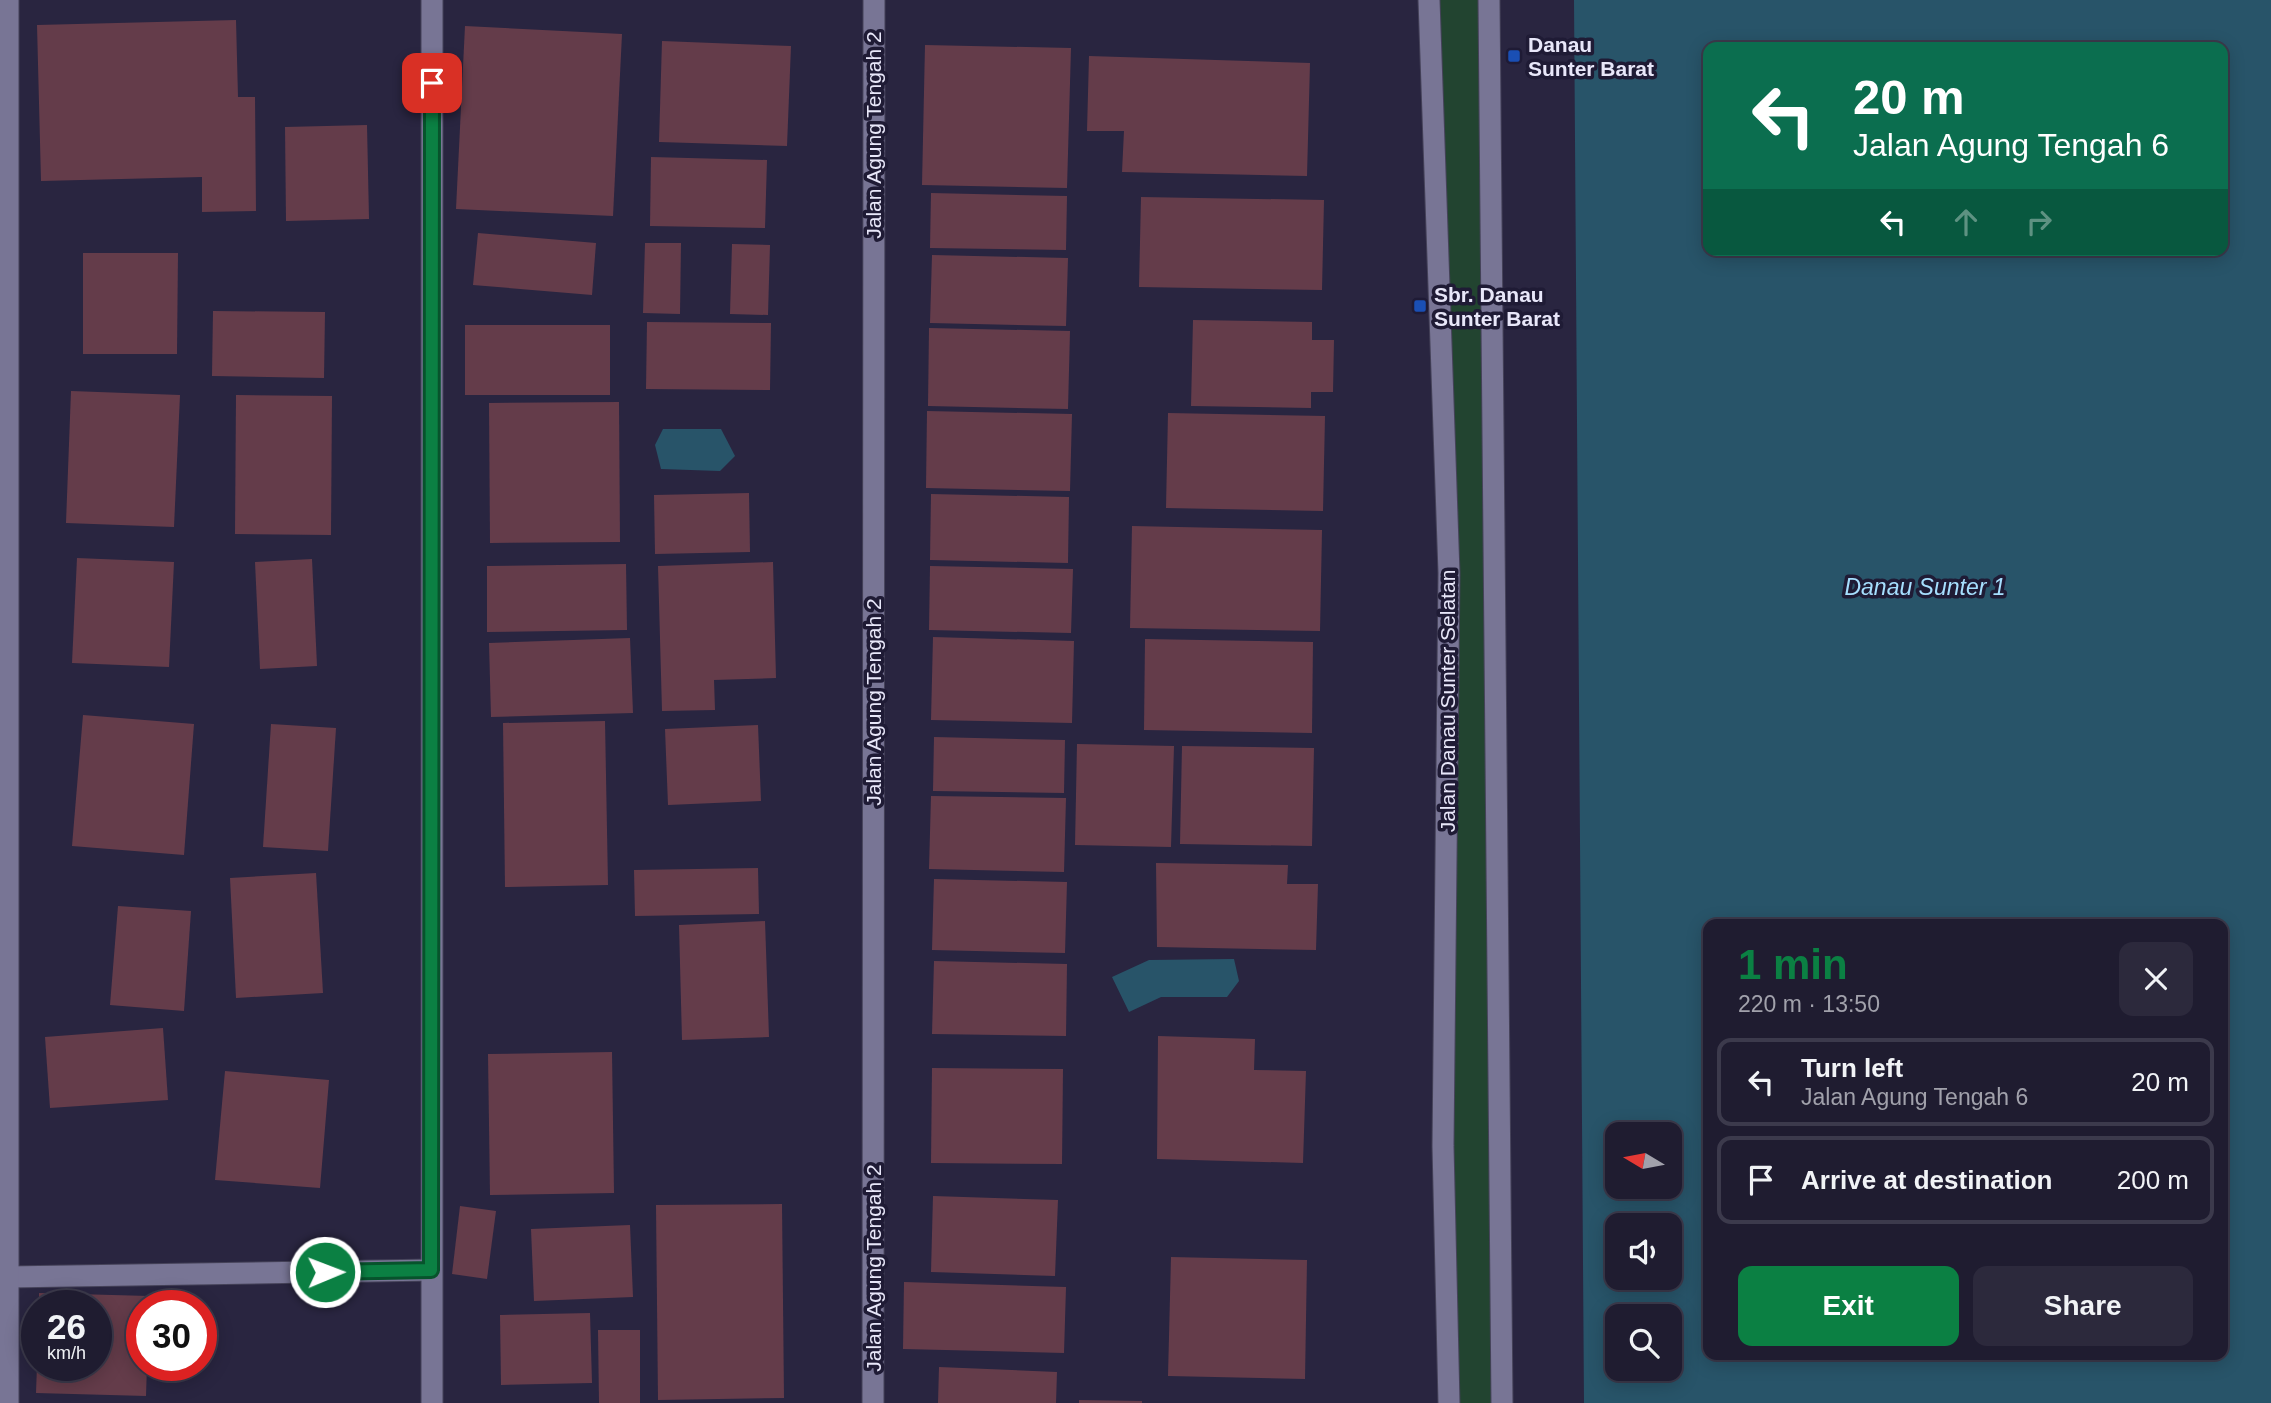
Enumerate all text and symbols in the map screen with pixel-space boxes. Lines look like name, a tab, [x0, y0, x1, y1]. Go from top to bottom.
street label: Jalan Agung Tengah 2	[862, 31, 885, 239]
place label: Danau Sunter Barat	[1528, 33, 1654, 80]
marker: Danau Sunter Barat	[1506, 48, 1522, 64]
pin	[402, 53, 462, 113]
icon: arrive	[413, 64, 451, 102]
icon: left	[1738, 70, 1829, 161]
text: 20 m	[1853, 70, 1965, 124]
text: Jalan Agung Tengah 6	[1853, 127, 2169, 163]
icon: left	[1874, 203, 1912, 241]
icon: ahead	[1947, 203, 1985, 241]
icon: right	[2020, 203, 2058, 241]
place label: Sbr. Danau Sunter Barat	[1434, 283, 1560, 330]
marker: Sbr. Danau Sunter Barat	[1412, 298, 1428, 314]
street label: Jalan Danau Sunter Selatan	[1436, 570, 1459, 832]
water label: Danau Sunter 1	[1844, 574, 2006, 600]
street label: Jalan Agung Tengah 2	[862, 598, 885, 806]
text: 1 min	[1738, 941, 1848, 988]
button: close	[2119, 942, 2193, 1016]
text: 220 m · 13:50	[1738, 991, 1880, 1017]
text: Turn left	[1801, 1053, 1903, 1083]
icon: left	[1742, 1063, 1780, 1101]
text: 20 m	[2131, 1067, 2189, 1097]
text: Jalan Agung Tengah 6	[1801, 1084, 2028, 1110]
north arrow	[1605, 1122, 1682, 1199]
map controls	[1605, 1122, 1682, 1381]
icon: arrive	[1742, 1161, 1780, 1199]
street label: Jalan Agung Tengah 2	[862, 1164, 885, 1372]
text: Arrive at destination	[1801, 1165, 2052, 1195]
text: 200 m	[2117, 1165, 2189, 1195]
button: sound	[1605, 1213, 1682, 1290]
position arrow	[288, 1235, 362, 1309]
button: Exit	[1738, 1266, 1959, 1346]
button: Share	[1973, 1266, 2193, 1346]
speed limit sign: 30	[126, 1290, 217, 1381]
button: search	[1605, 1304, 1682, 1381]
text: 26	[47, 1307, 86, 1346]
text: km/h	[47, 1343, 86, 1363]

